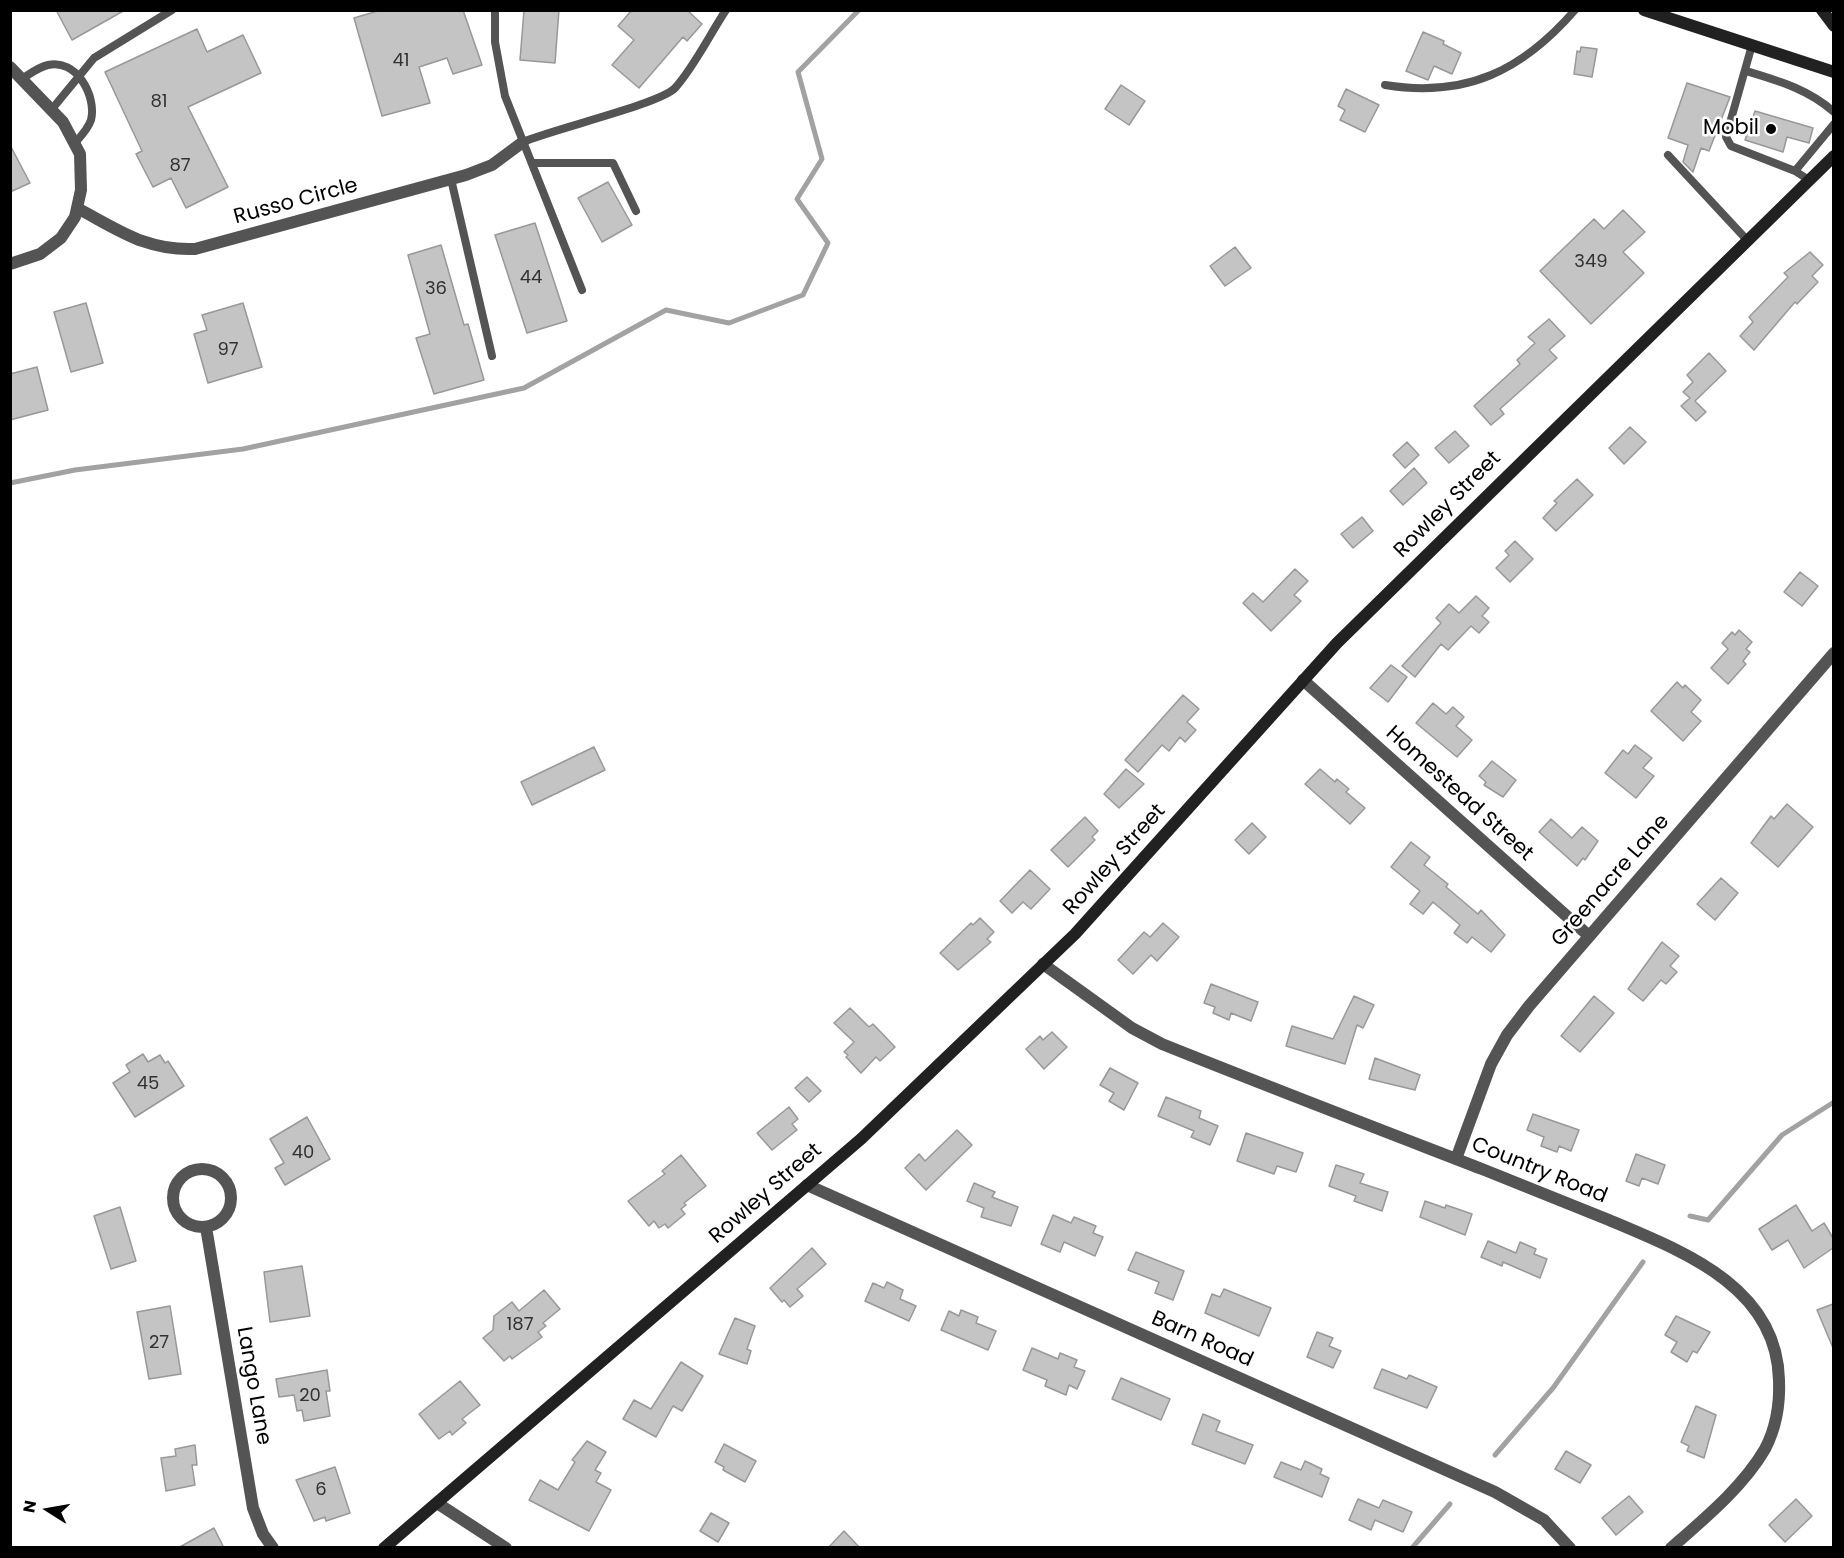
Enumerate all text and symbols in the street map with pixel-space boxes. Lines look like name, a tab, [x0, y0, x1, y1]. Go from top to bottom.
house number: 41	[392, 50, 410, 72]
house number: 81	[150, 91, 168, 113]
place label: Mobil	[1703, 116, 1759, 142]
marker: Mobil	[1764, 122, 1778, 136]
house number: 87	[169, 155, 191, 177]
street label: Russo Circle	[231, 173, 361, 231]
house number: 349	[1574, 251, 1608, 273]
house number: 44	[520, 267, 542, 289]
house number: 36	[425, 278, 447, 300]
house number: 97	[217, 339, 239, 361]
street label: Rowley Street	[1389, 446, 1507, 564]
street label: Homestead Street	[1380, 721, 1538, 867]
street label: Rowley Street	[1059, 799, 1171, 921]
street label: Greenacre Lane	[1547, 810, 1675, 952]
house number: 45	[137, 1073, 159, 1095]
street label: Country Road	[1468, 1132, 1610, 1210]
street label: Rowley Street	[705, 1138, 827, 1250]
house number: 40	[292, 1142, 314, 1164]
street label: Barn Road	[1147, 1306, 1257, 1374]
house number: 187	[507, 1314, 533, 1336]
street label: Lango Lane	[230, 1325, 276, 1447]
house number: 27	[149, 1332, 169, 1354]
house number: 20	[299, 1385, 321, 1407]
house number: 6	[315, 1479, 327, 1501]
north arrow	[18, 1480, 78, 1540]
text: N	[17, 1498, 42, 1515]

